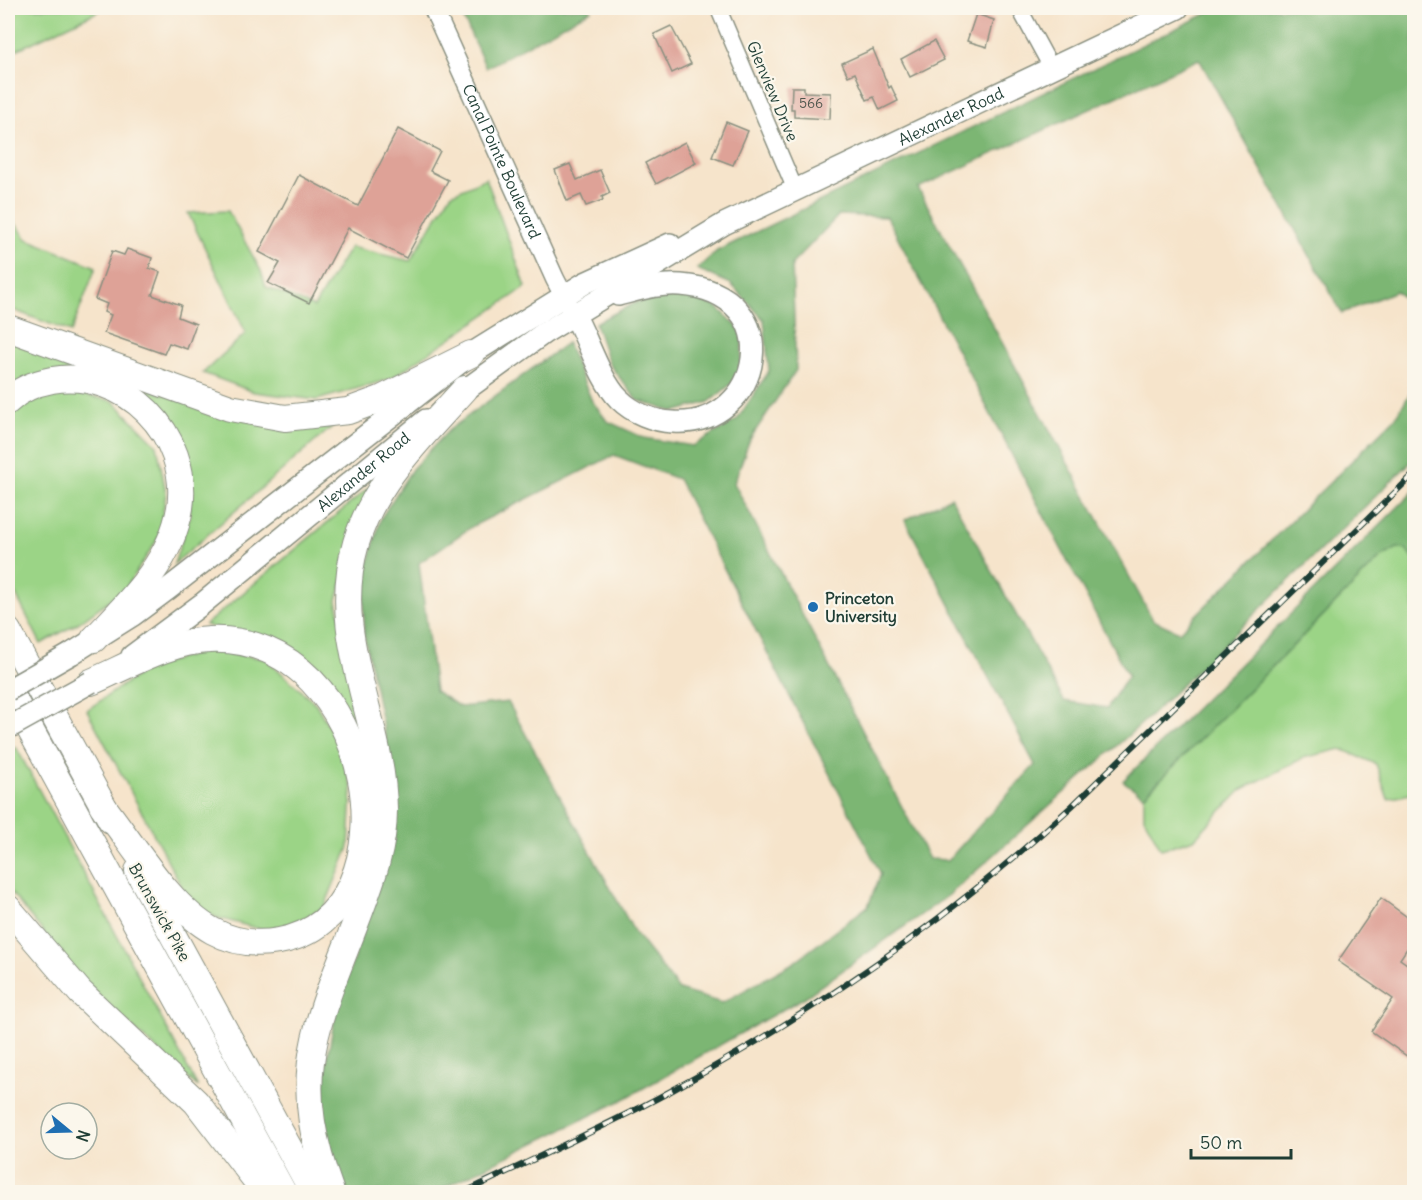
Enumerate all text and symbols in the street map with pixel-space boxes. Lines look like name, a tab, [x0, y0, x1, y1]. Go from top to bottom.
street label: Glenview Drive	[743, 38, 803, 144]
street label: Canal Pointe Boulevard	[458, 81, 546, 242]
street label: Alexander Road	[895, 82, 1007, 150]
house number: 566	[799, 94, 823, 112]
street label: Alexander Road	[313, 427, 414, 516]
place label: Princeton University	[825, 588, 897, 627]
marker: Princeton University	[806, 600, 820, 614]
street label: Brunswick Pike	[125, 859, 195, 965]
north arrow	[39, 1101, 99, 1161]
scale bar	[1191, 1122, 1292, 1160]
text: N	[72, 1127, 94, 1144]
text: 50 m	[1200, 1131, 1242, 1154]

